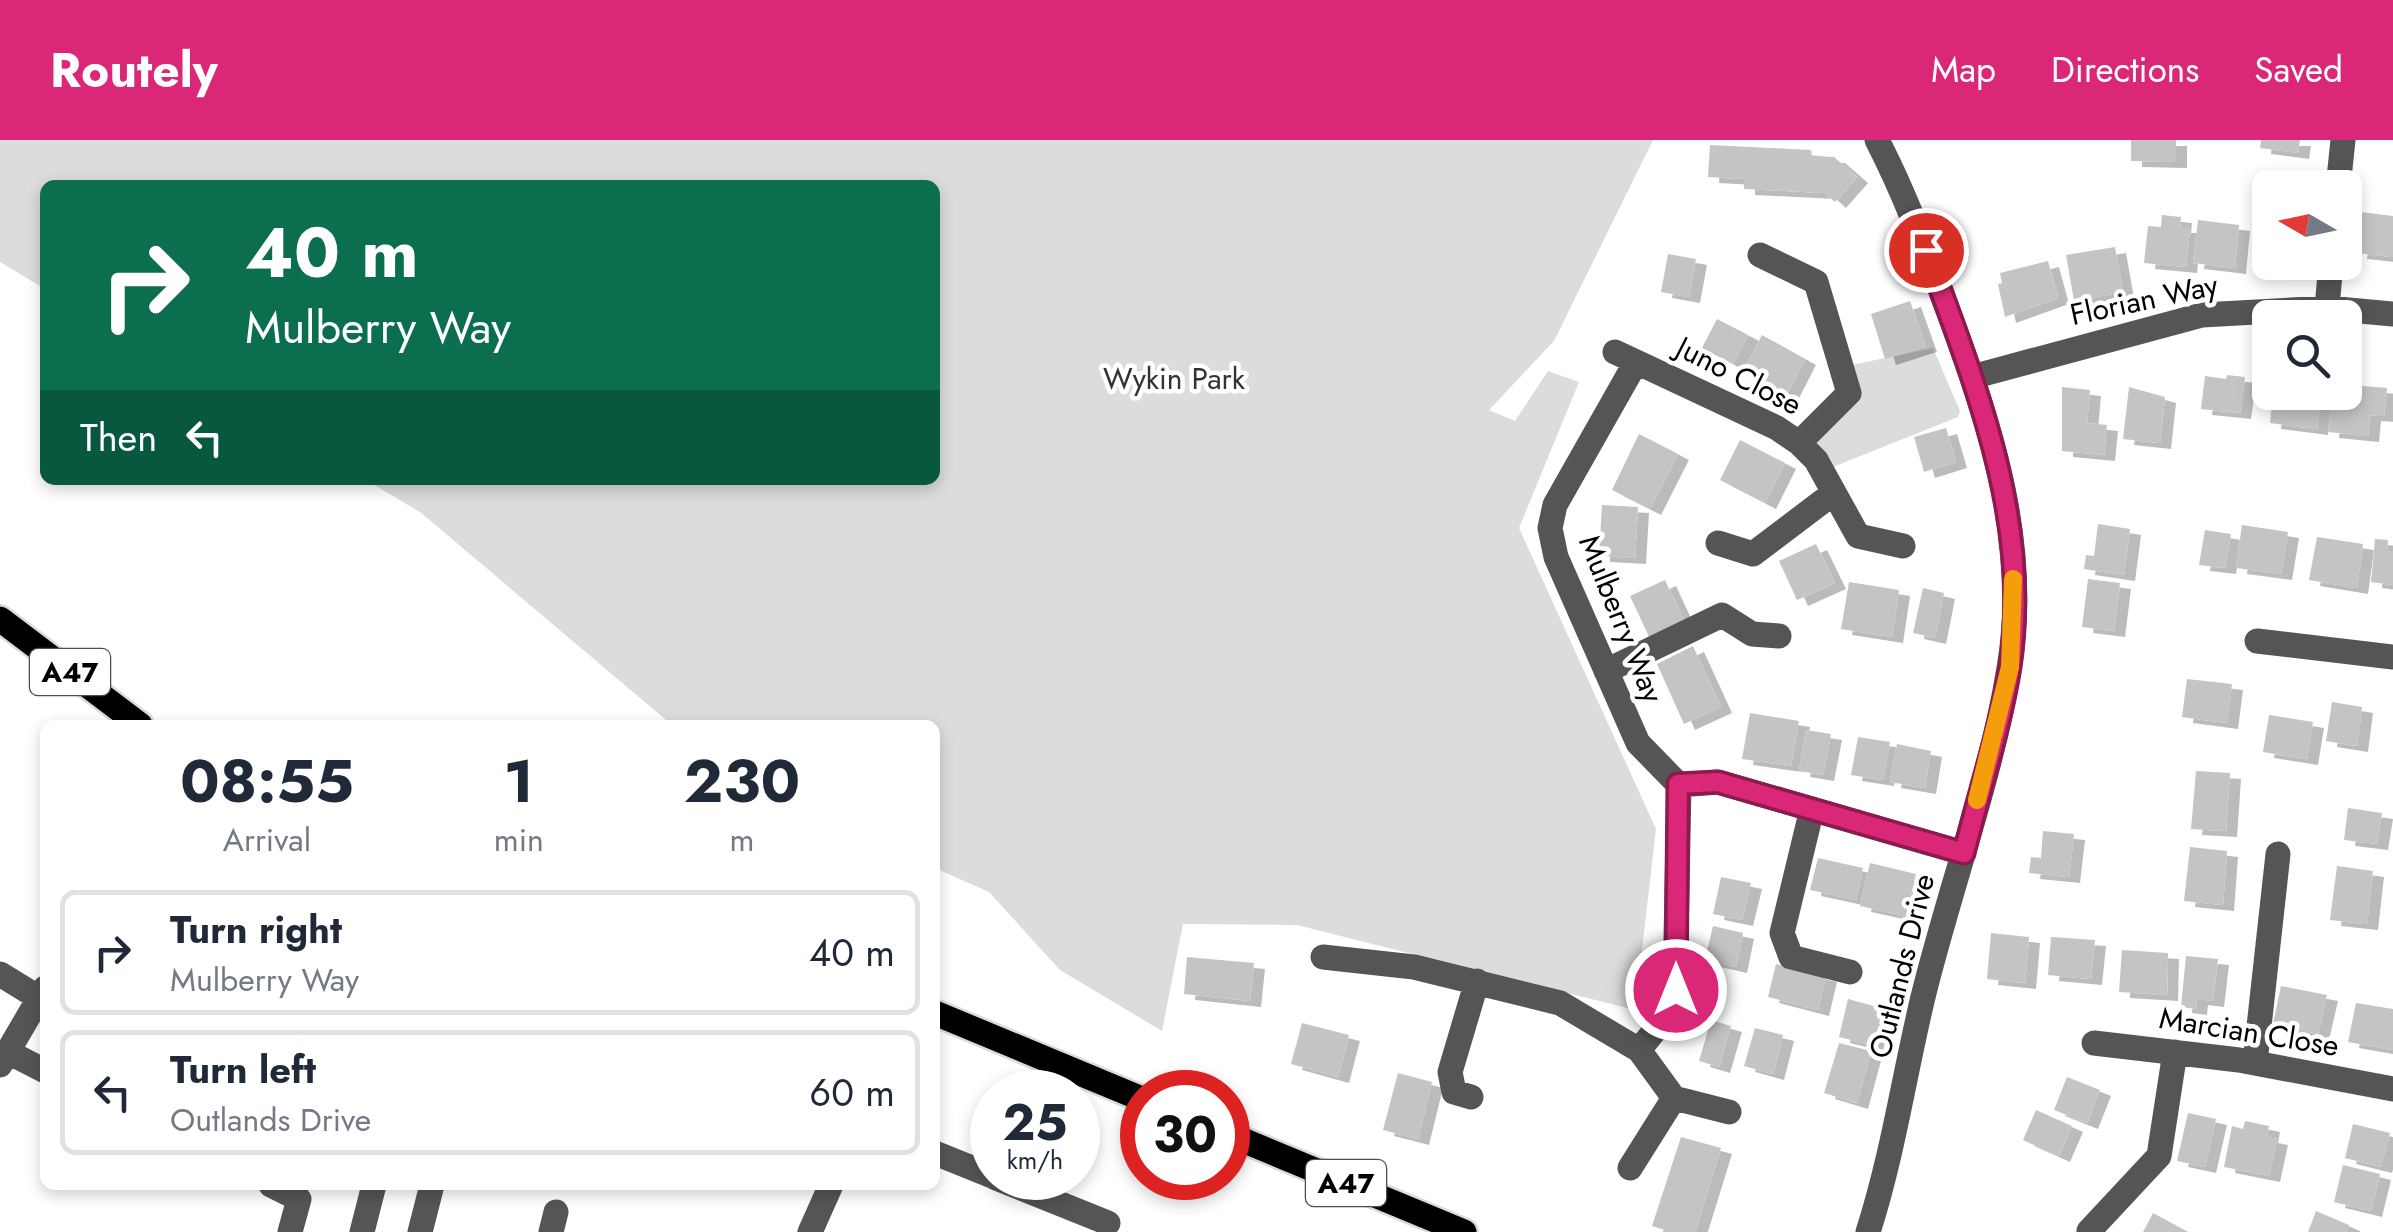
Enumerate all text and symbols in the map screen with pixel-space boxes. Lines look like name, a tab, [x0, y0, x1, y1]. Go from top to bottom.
text: Routely	[50, 36, 218, 105]
text: Map	[1931, 45, 1996, 95]
text: Directions	[2051, 45, 2199, 95]
text: Saved	[2254, 45, 2343, 95]
north arrow	[2252, 170, 2362, 280]
map controls	[2252, 170, 2362, 410]
text: 40 m	[245, 202, 419, 303]
pin	[1884, 208, 1969, 293]
icon: right	[80, 220, 210, 350]
icon: arrive	[1899, 223, 1954, 278]
street label: Florian Way	[2066, 263, 2222, 336]
text: Mulberry Way	[245, 295, 511, 360]
button: search	[2252, 300, 2362, 410]
street label: Juno Close	[1666, 324, 1809, 425]
park label: Wykin Park	[1103, 357, 1246, 400]
text: Then	[80, 410, 157, 465]
icon: left	[177, 410, 232, 465]
street label: Mulberry Way	[1568, 529, 1675, 710]
road number: A47	[30, 649, 110, 695]
text: 08:55	[180, 738, 354, 825]
text: 1	[504, 738, 534, 825]
text: 230	[684, 738, 800, 825]
text: Arrival	[223, 817, 311, 863]
text: min	[494, 817, 544, 863]
text: m	[729, 817, 754, 863]
street label: Outlands Drive	[1858, 869, 1945, 1063]
text: Turn right	[170, 902, 342, 957]
icon: right	[85, 925, 140, 980]
text: 40 m	[809, 925, 895, 980]
position arrow	[1624, 938, 1728, 1042]
text: Mulberry Way	[170, 957, 359, 1003]
street label: Marcian Close	[2156, 996, 2342, 1067]
text: Turn left	[170, 1042, 316, 1097]
icon: left	[85, 1065, 140, 1120]
text: 60 m	[809, 1065, 895, 1120]
speed limit sign: 30	[1120, 1070, 1250, 1200]
text: 25	[1002, 1086, 1068, 1159]
text: Outlands Drive	[170, 1097, 371, 1143]
text: km/h	[1007, 1142, 1063, 1178]
road number: A47	[1306, 1160, 1386, 1206]

